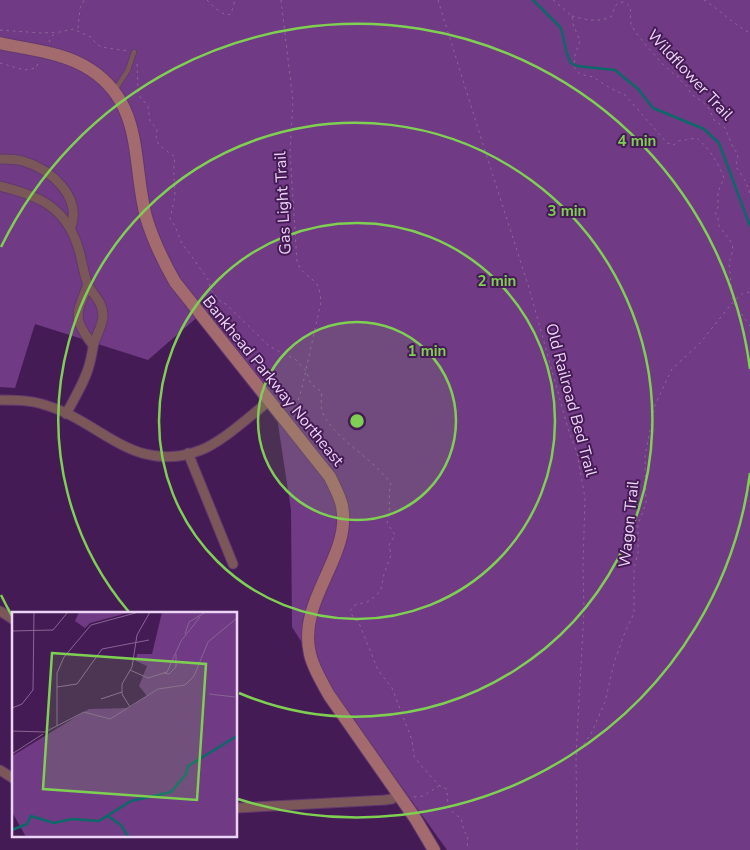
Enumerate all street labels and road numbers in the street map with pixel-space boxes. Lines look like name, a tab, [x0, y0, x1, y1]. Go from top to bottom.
street label: Wildflower Trail	[642, 25, 738, 125]
street label: Gas Light Trail	[269, 151, 297, 255]
street label: Bankhead Parkway Northeast	[197, 291, 349, 471]
street label: Old Railroad Bed Trail	[540, 321, 602, 479]
street label: Wagon Trail	[613, 479, 645, 569]

